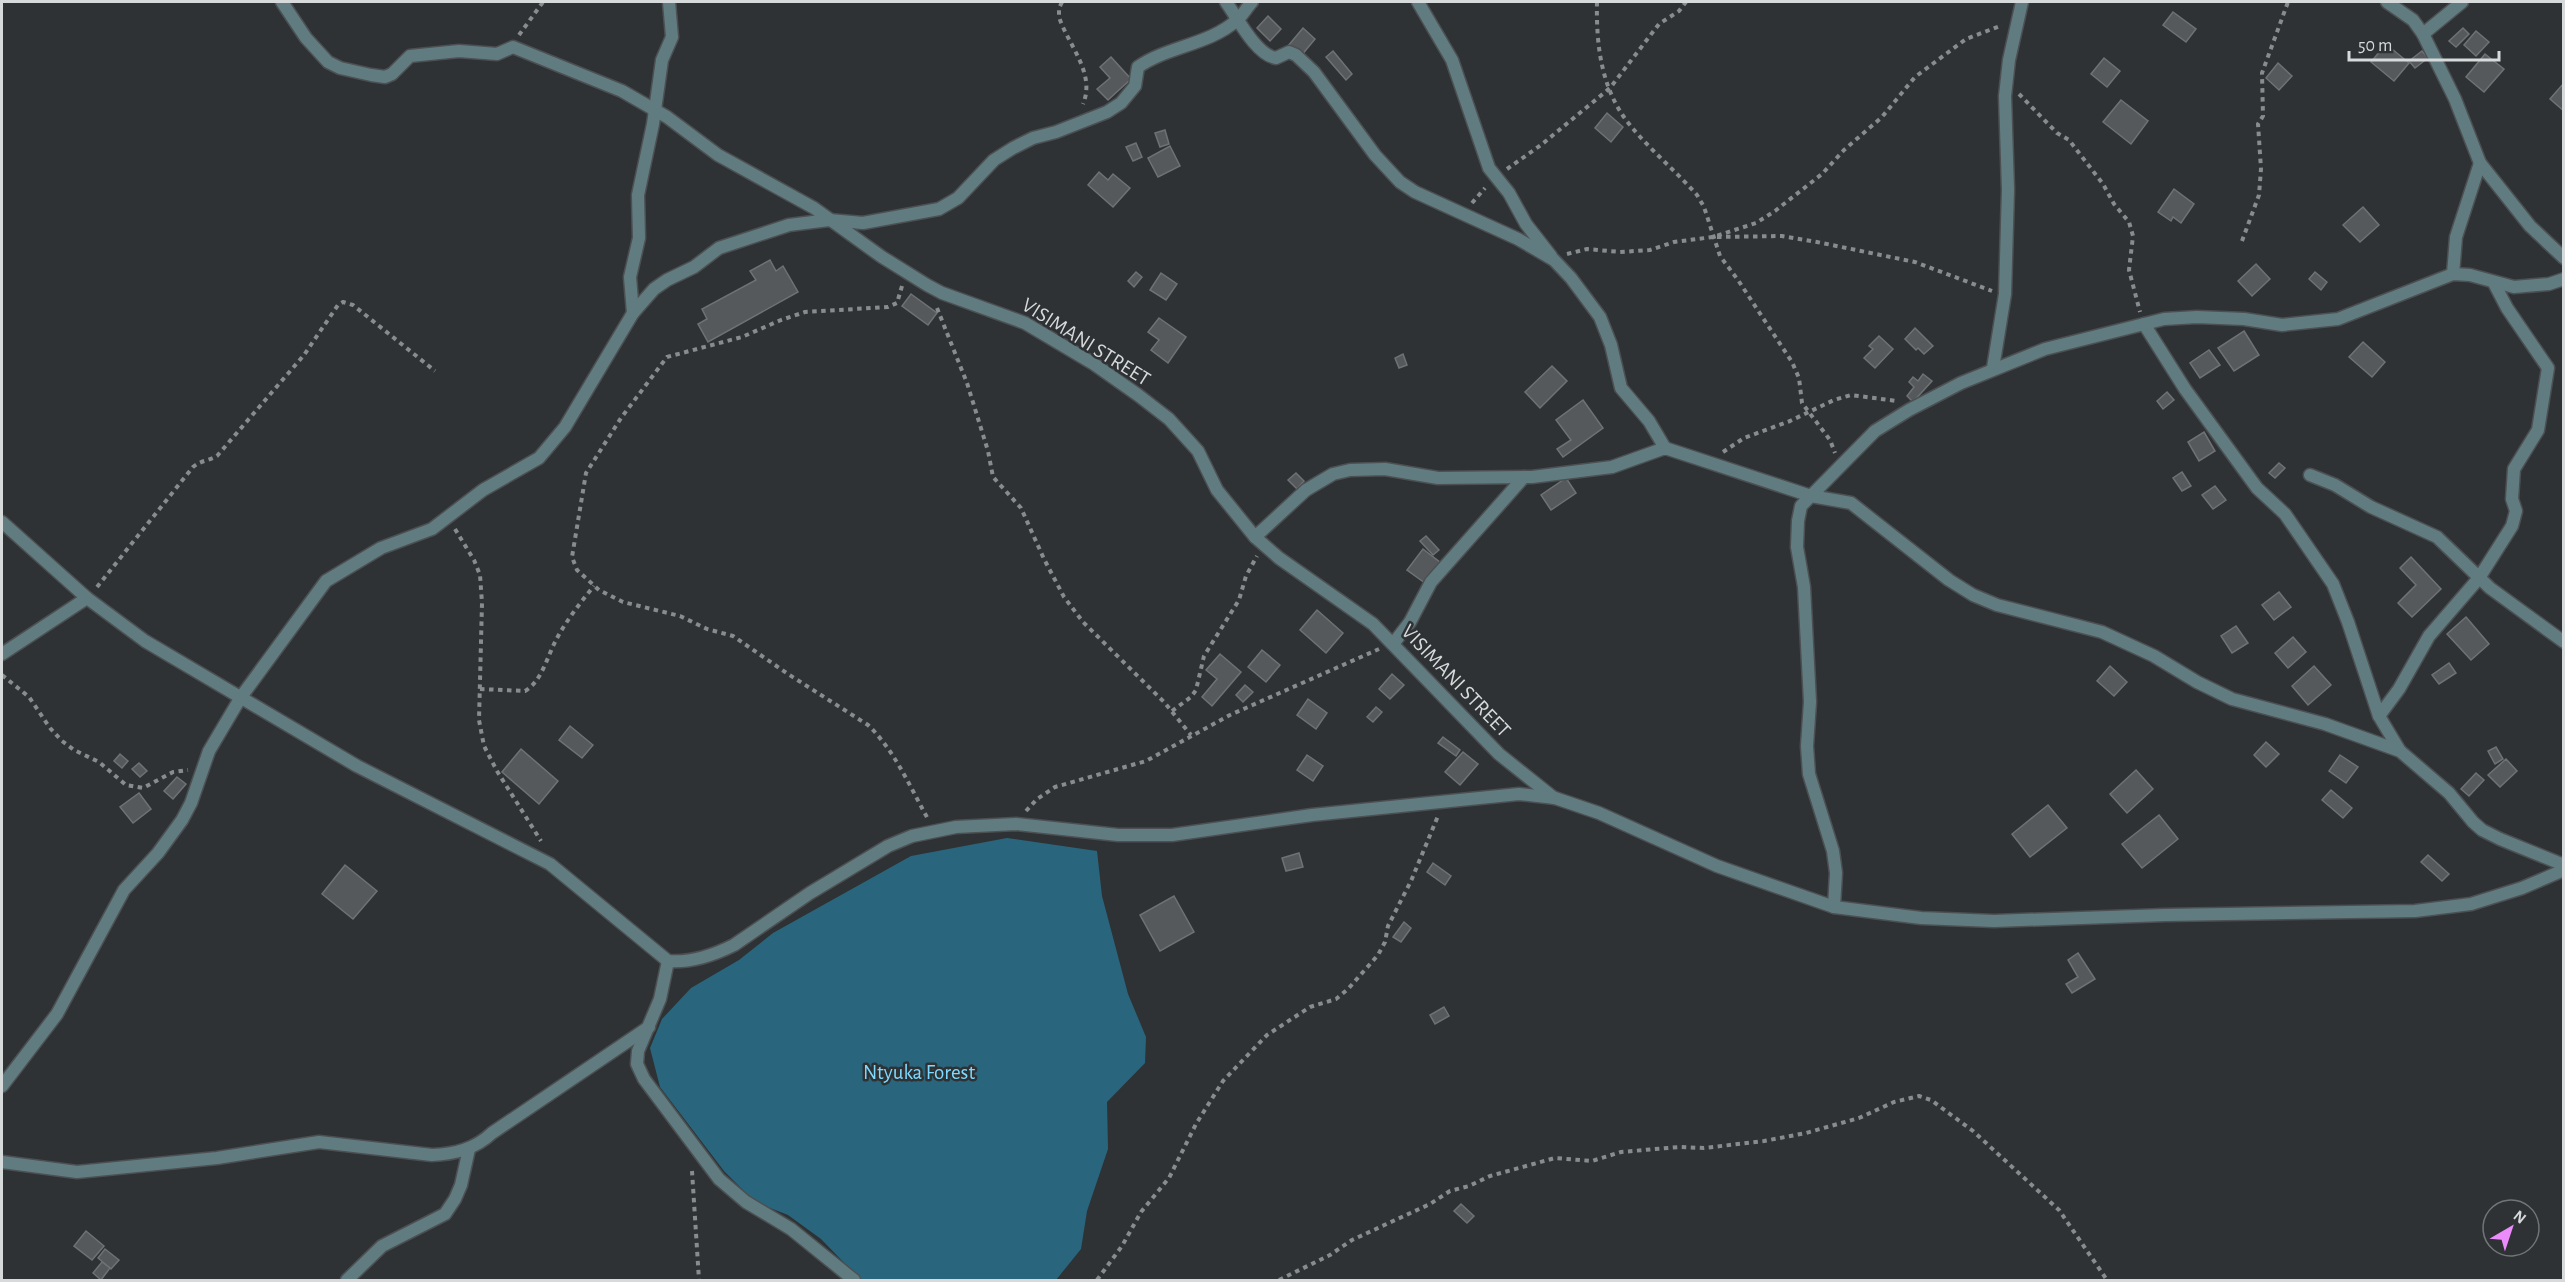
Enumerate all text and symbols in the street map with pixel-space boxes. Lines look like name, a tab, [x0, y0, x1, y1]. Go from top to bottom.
scale bar	[2349, 24, 2499, 62]
text: 50 m	[2358, 37, 2392, 55]
street label: VISIMANI STREET	[1018, 294, 1154, 390]
street label: VISIMANI STREET	[1397, 621, 1515, 741]
park label: Ntyuka Forest	[863, 1062, 975, 1083]
north arrow	[2481, 1198, 2541, 1258]
text: N	[2510, 1207, 2529, 1227]

